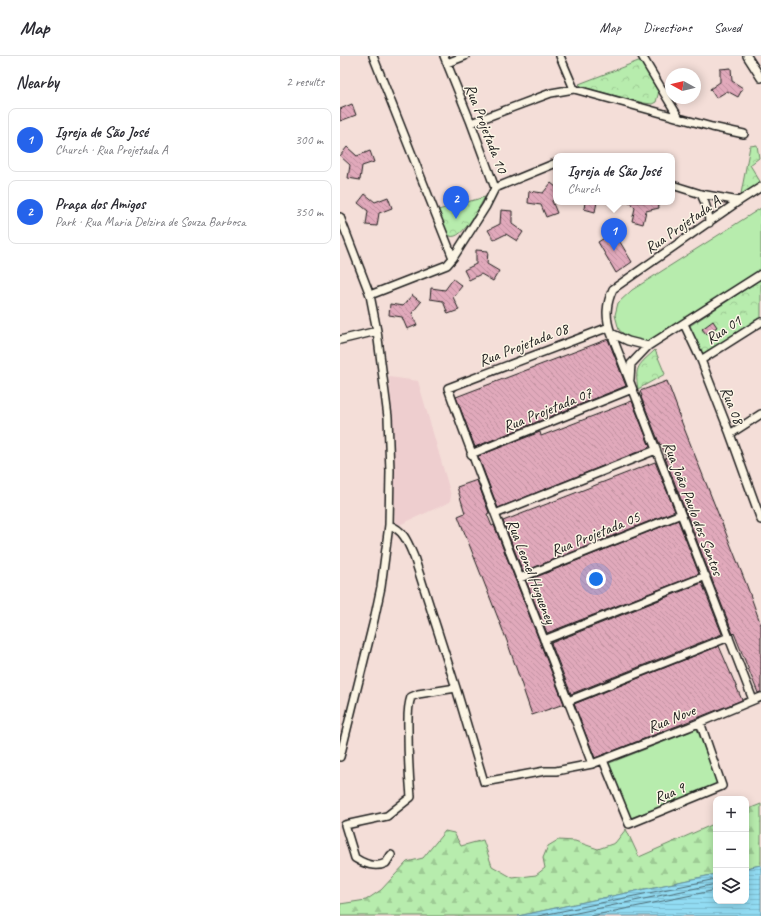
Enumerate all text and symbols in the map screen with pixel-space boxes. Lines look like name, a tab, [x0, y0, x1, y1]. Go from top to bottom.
text: Map	[20, 16, 50, 40]
text: Map	[600, 19, 621, 36]
text: Directions	[643, 19, 692, 36]
text: Saved	[714, 19, 741, 36]
north arrow	[665, 68, 701, 104]
text: Nearby	[16, 72, 59, 93]
text: 2 results	[286, 74, 324, 90]
street label: Rua Projetada 10	[460, 81, 513, 178]
text: Igreja de São José	[55, 123, 148, 142]
text: 1	[27, 132, 33, 148]
text: 300 m	[295, 132, 323, 148]
text: Church · Rua Projetada A	[55, 142, 168, 158]
popup	[553, 153, 675, 205]
text: Igreja de São José	[568, 162, 660, 181]
text: Church	[568, 181, 600, 197]
pin: 2	[443, 186, 469, 219]
street label: Rua Projetada A	[641, 191, 725, 258]
text: Praça dos Amigos	[55, 195, 145, 214]
text: 2	[27, 204, 33, 220]
text: 350 m	[295, 204, 323, 220]
text: Park · Rua Maria Delzira de Souza Barbosa	[55, 214, 246, 230]
pin: 1	[601, 218, 627, 251]
street label: Rua 01	[702, 310, 746, 349]
street label: Rua Projetada 08	[476, 318, 573, 371]
street label: Rua Projetada 07	[500, 383, 596, 437]
street label: Rua 08	[716, 384, 749, 429]
street label: Rua João Paulo dos Santos	[658, 439, 728, 580]
street label: Rua Projetada 05	[548, 507, 644, 561]
street label: Rua Leonel Hugueney	[502, 516, 561, 628]
your location	[586, 569, 606, 589]
street label: Rua Nove	[645, 700, 700, 737]
street label: Rua 9	[651, 777, 689, 808]
map controls	[713, 796, 749, 904]
button: +	[713, 796, 749, 832]
button: −	[713, 832, 749, 868]
button: layers	[713, 868, 749, 904]

